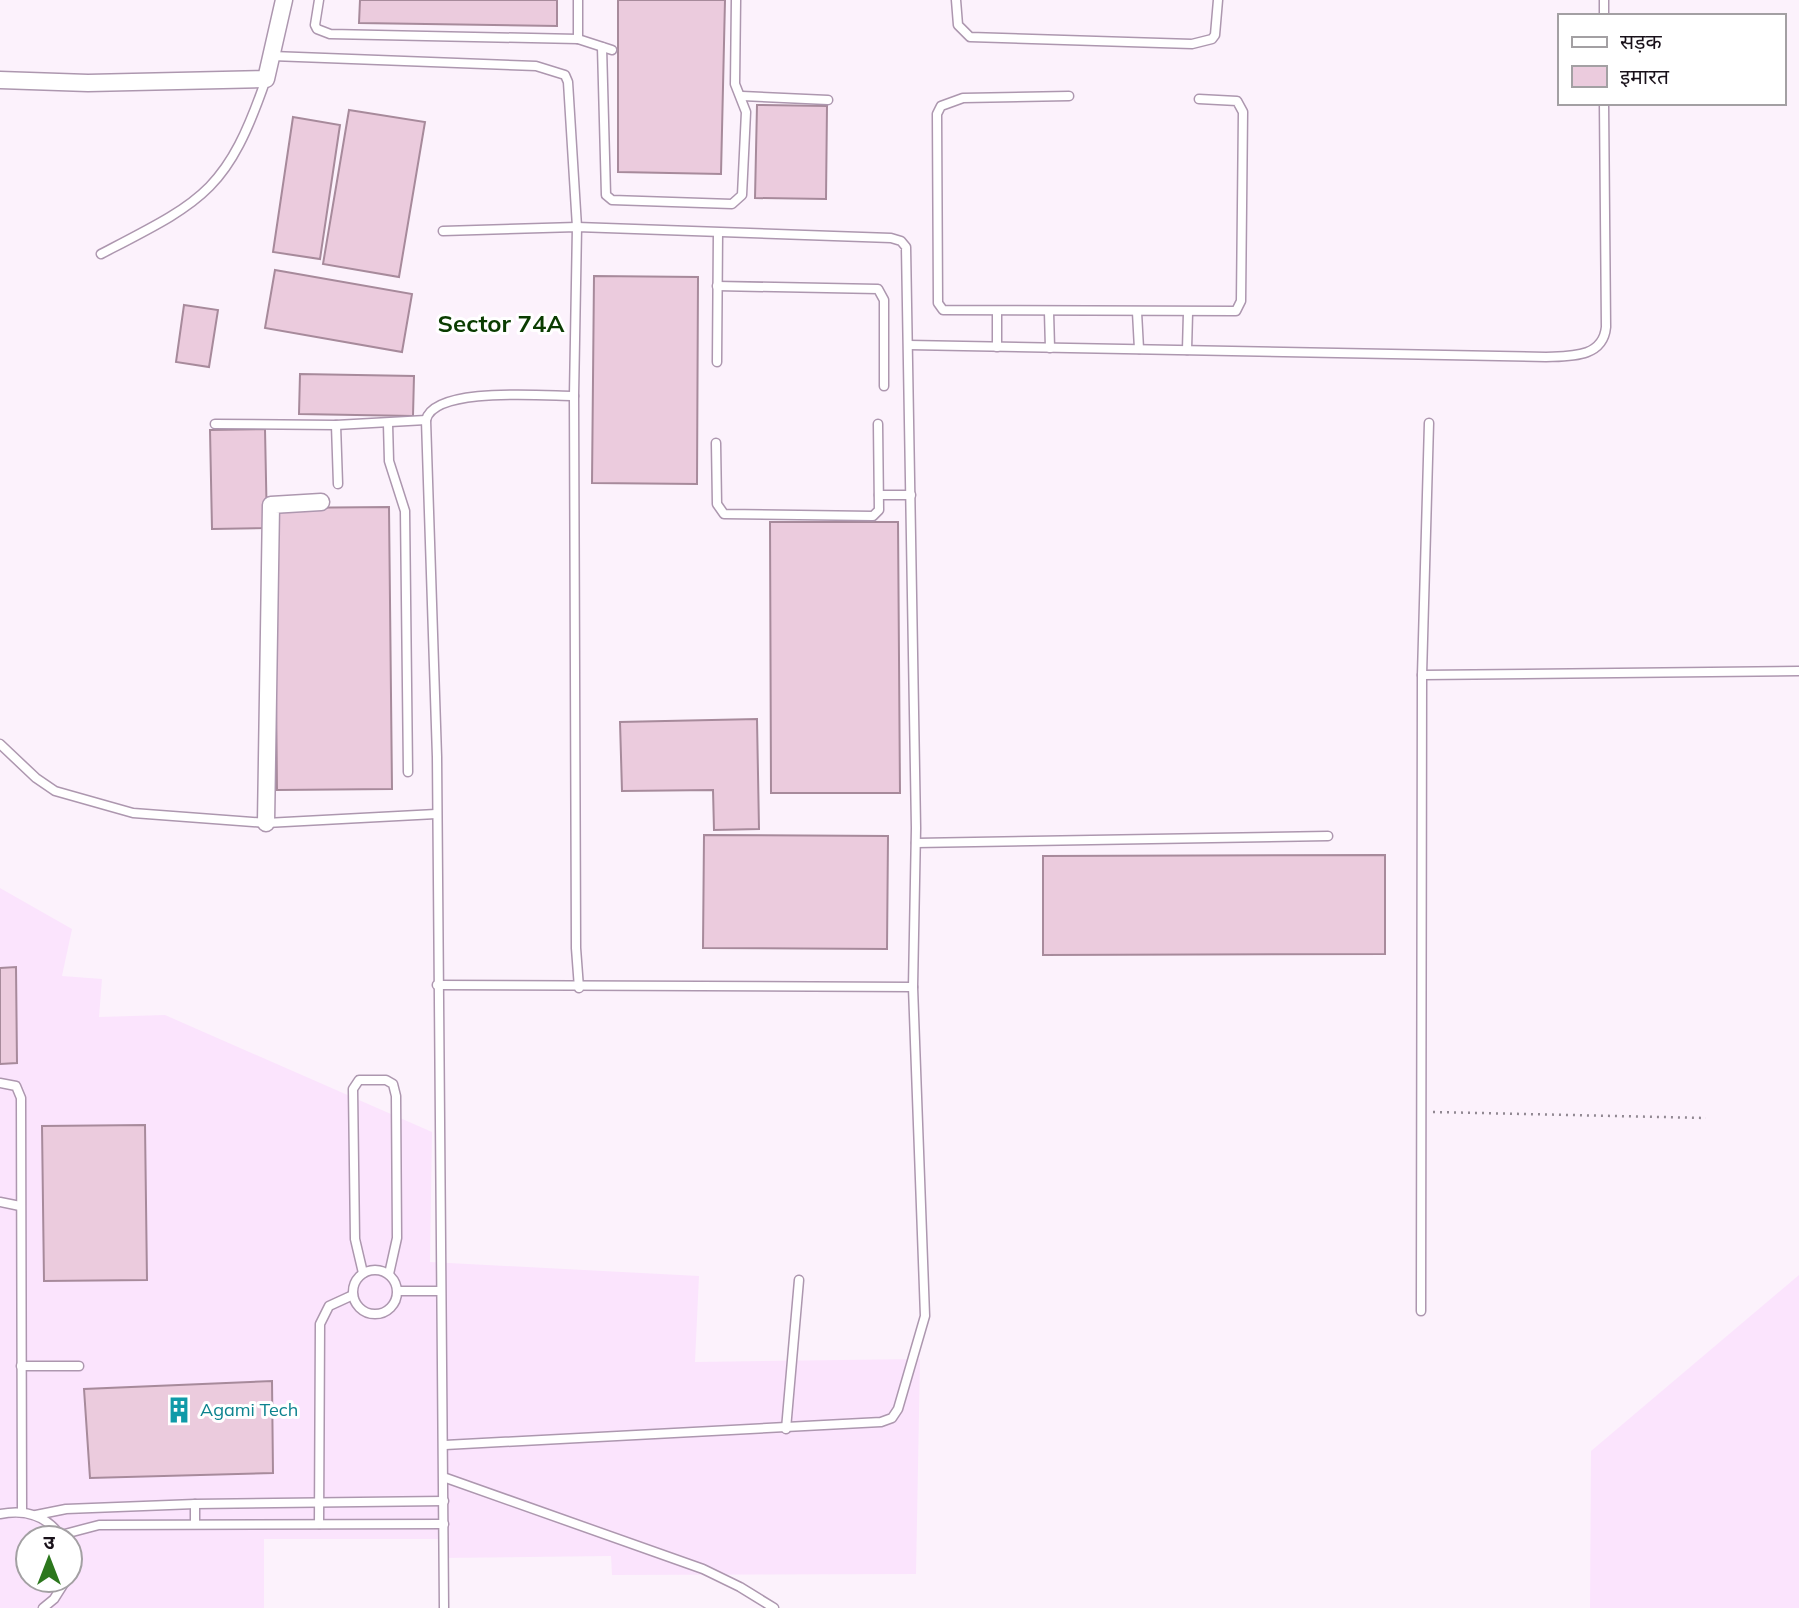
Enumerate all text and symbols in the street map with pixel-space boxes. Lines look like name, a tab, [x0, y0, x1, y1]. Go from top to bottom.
legend	[1558, 14, 1785, 105]
text: सड़क	[1620, 28, 1662, 54]
text: इमारत	[1620, 63, 1670, 89]
district label: Sector 74A	[438, 308, 564, 338]
building icon: Agami Tech	[164, 1395, 194, 1425]
place label: Agami Tech	[200, 1398, 298, 1421]
north arrow	[14, 1524, 84, 1594]
text: उ	[43, 1530, 55, 1554]

